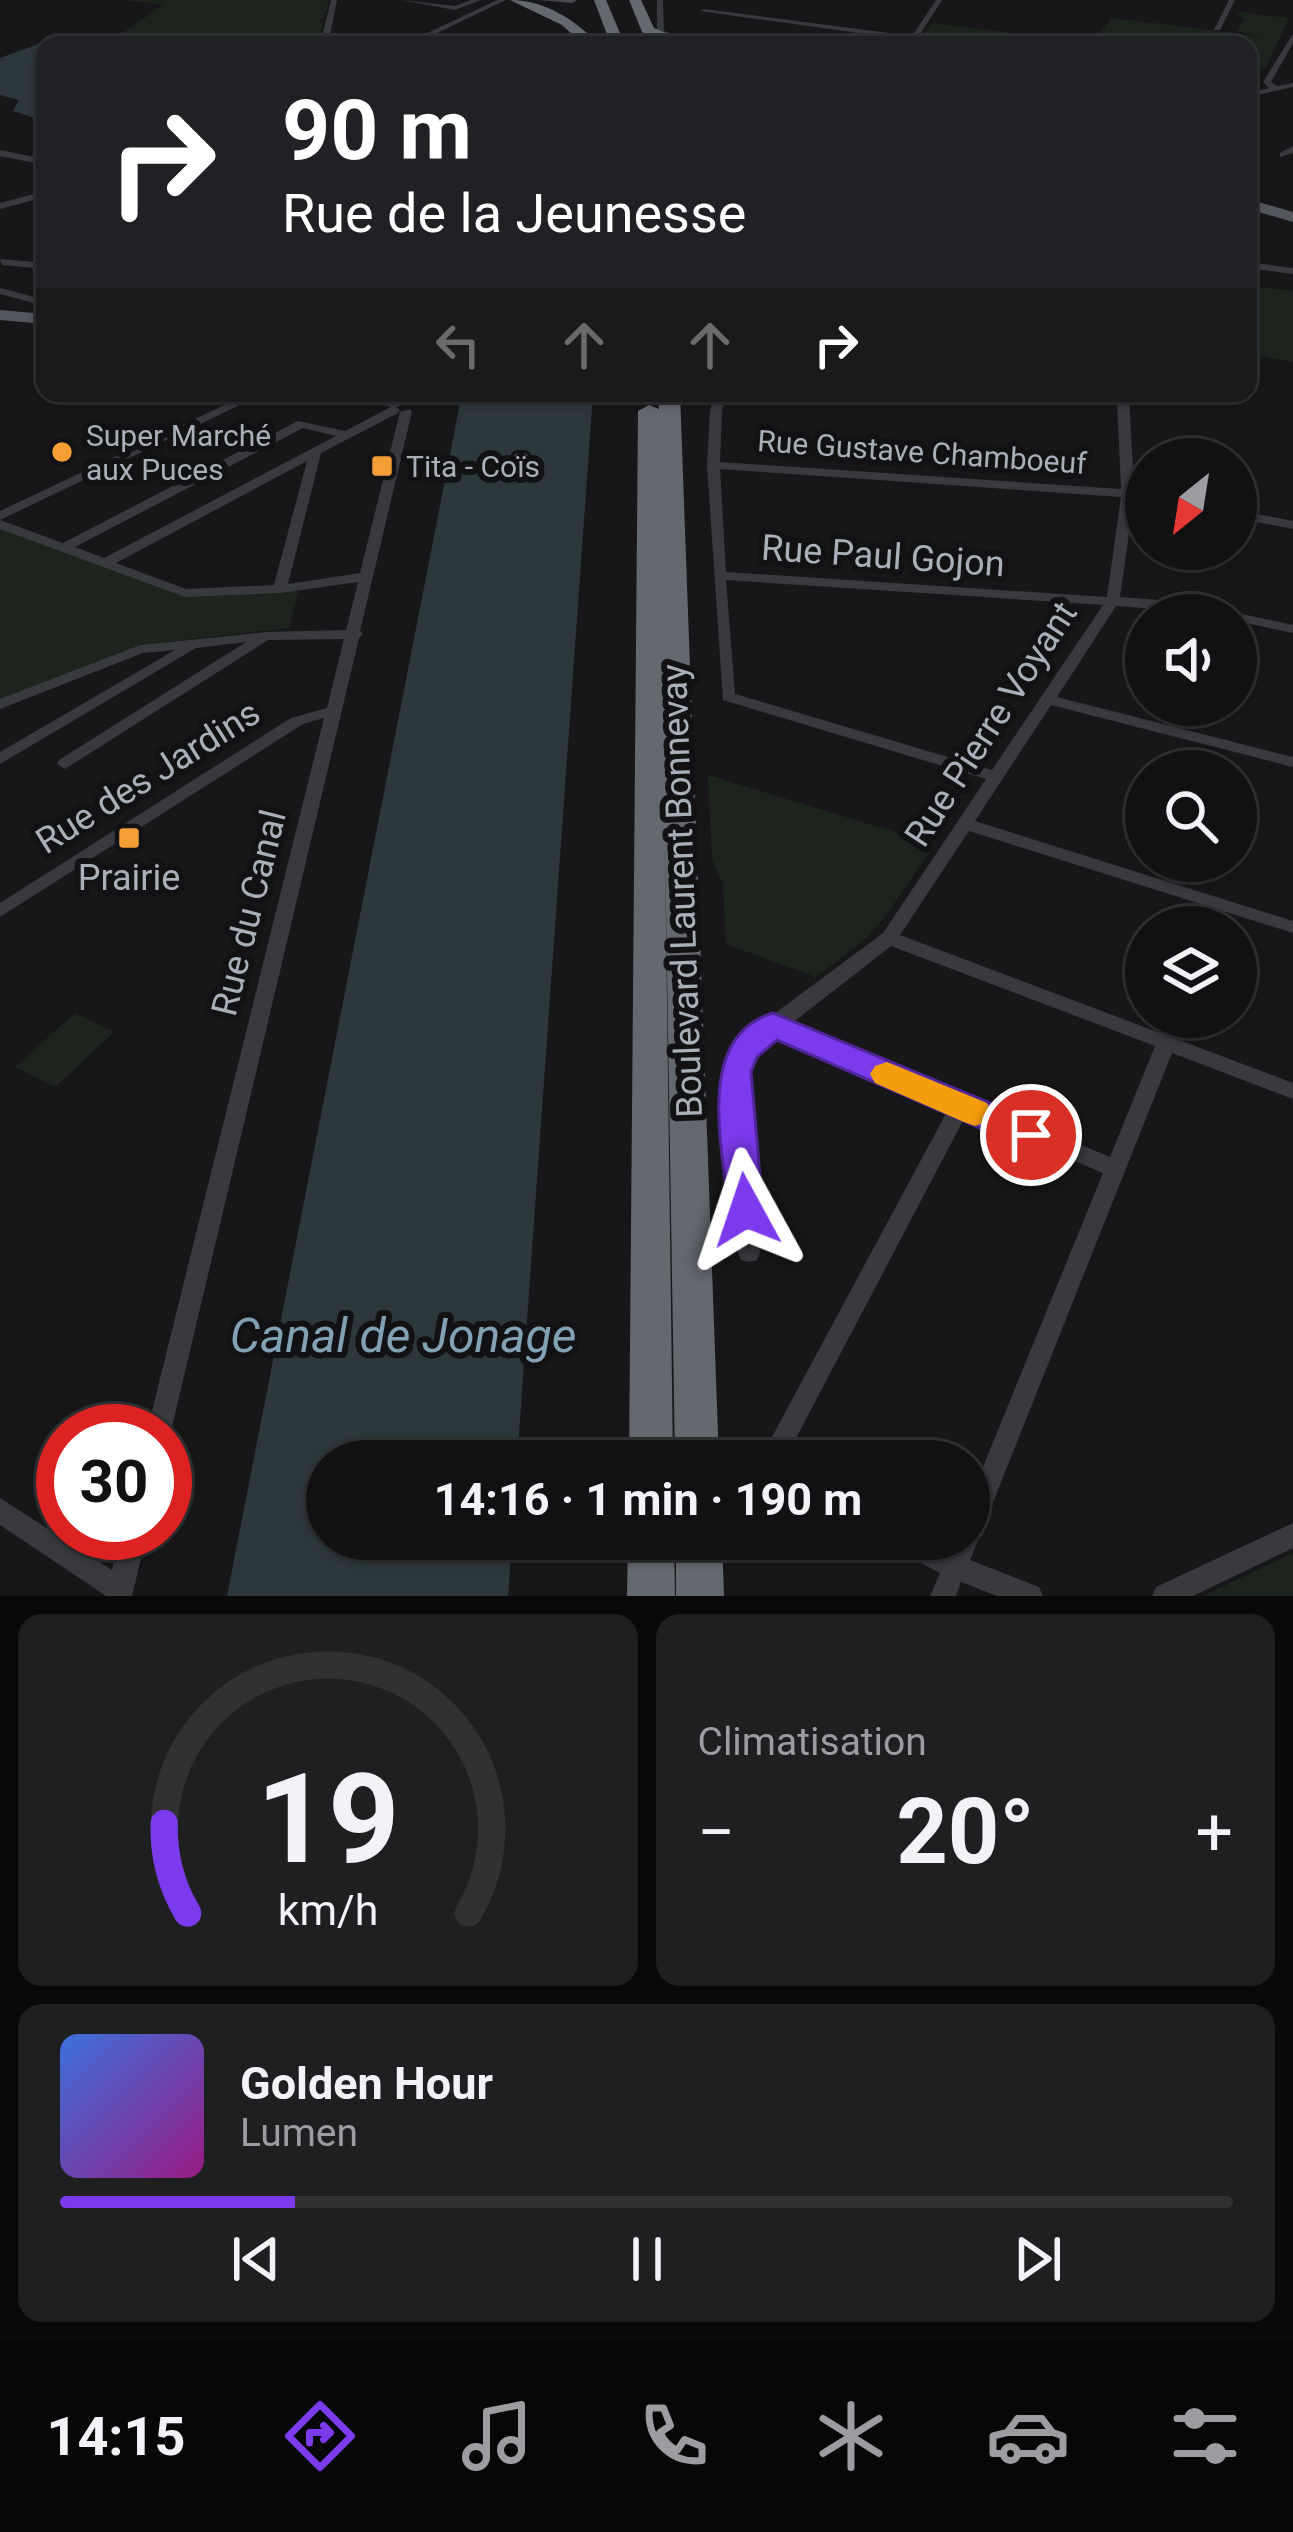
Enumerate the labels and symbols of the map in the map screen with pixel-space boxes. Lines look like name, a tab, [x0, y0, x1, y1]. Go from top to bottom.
place label: Super Marché aux Puces	[86, 418, 271, 487]
street label: Rue Gustave Chamboeuf	[756, 423, 1088, 481]
north arrow	[1125, 438, 1257, 570]
marker: Super Marché aux Puces	[49, 439, 75, 465]
place label: Tita - Coïs	[406, 449, 540, 484]
marker: Tita - Coïs	[369, 453, 395, 479]
street label: Rue Paul Gojon	[760, 527, 1006, 585]
street label: Rue Pierre Voyant	[896, 594, 1086, 854]
street label: Boulevard Laurent Bonnevay	[653, 664, 711, 1118]
street label: Rue des Jardins	[28, 691, 268, 863]
street label: Rue du Canal	[203, 806, 295, 1020]
marker: Prairie	[116, 825, 142, 851]
place label: Prairie	[78, 857, 180, 899]
pin	[980, 1084, 1082, 1186]
position arrow	[683, 1147, 809, 1273]
water label: Canal de Jonage	[230, 1307, 576, 1364]
speed limit sign: 30	[36, 1404, 192, 1560]

